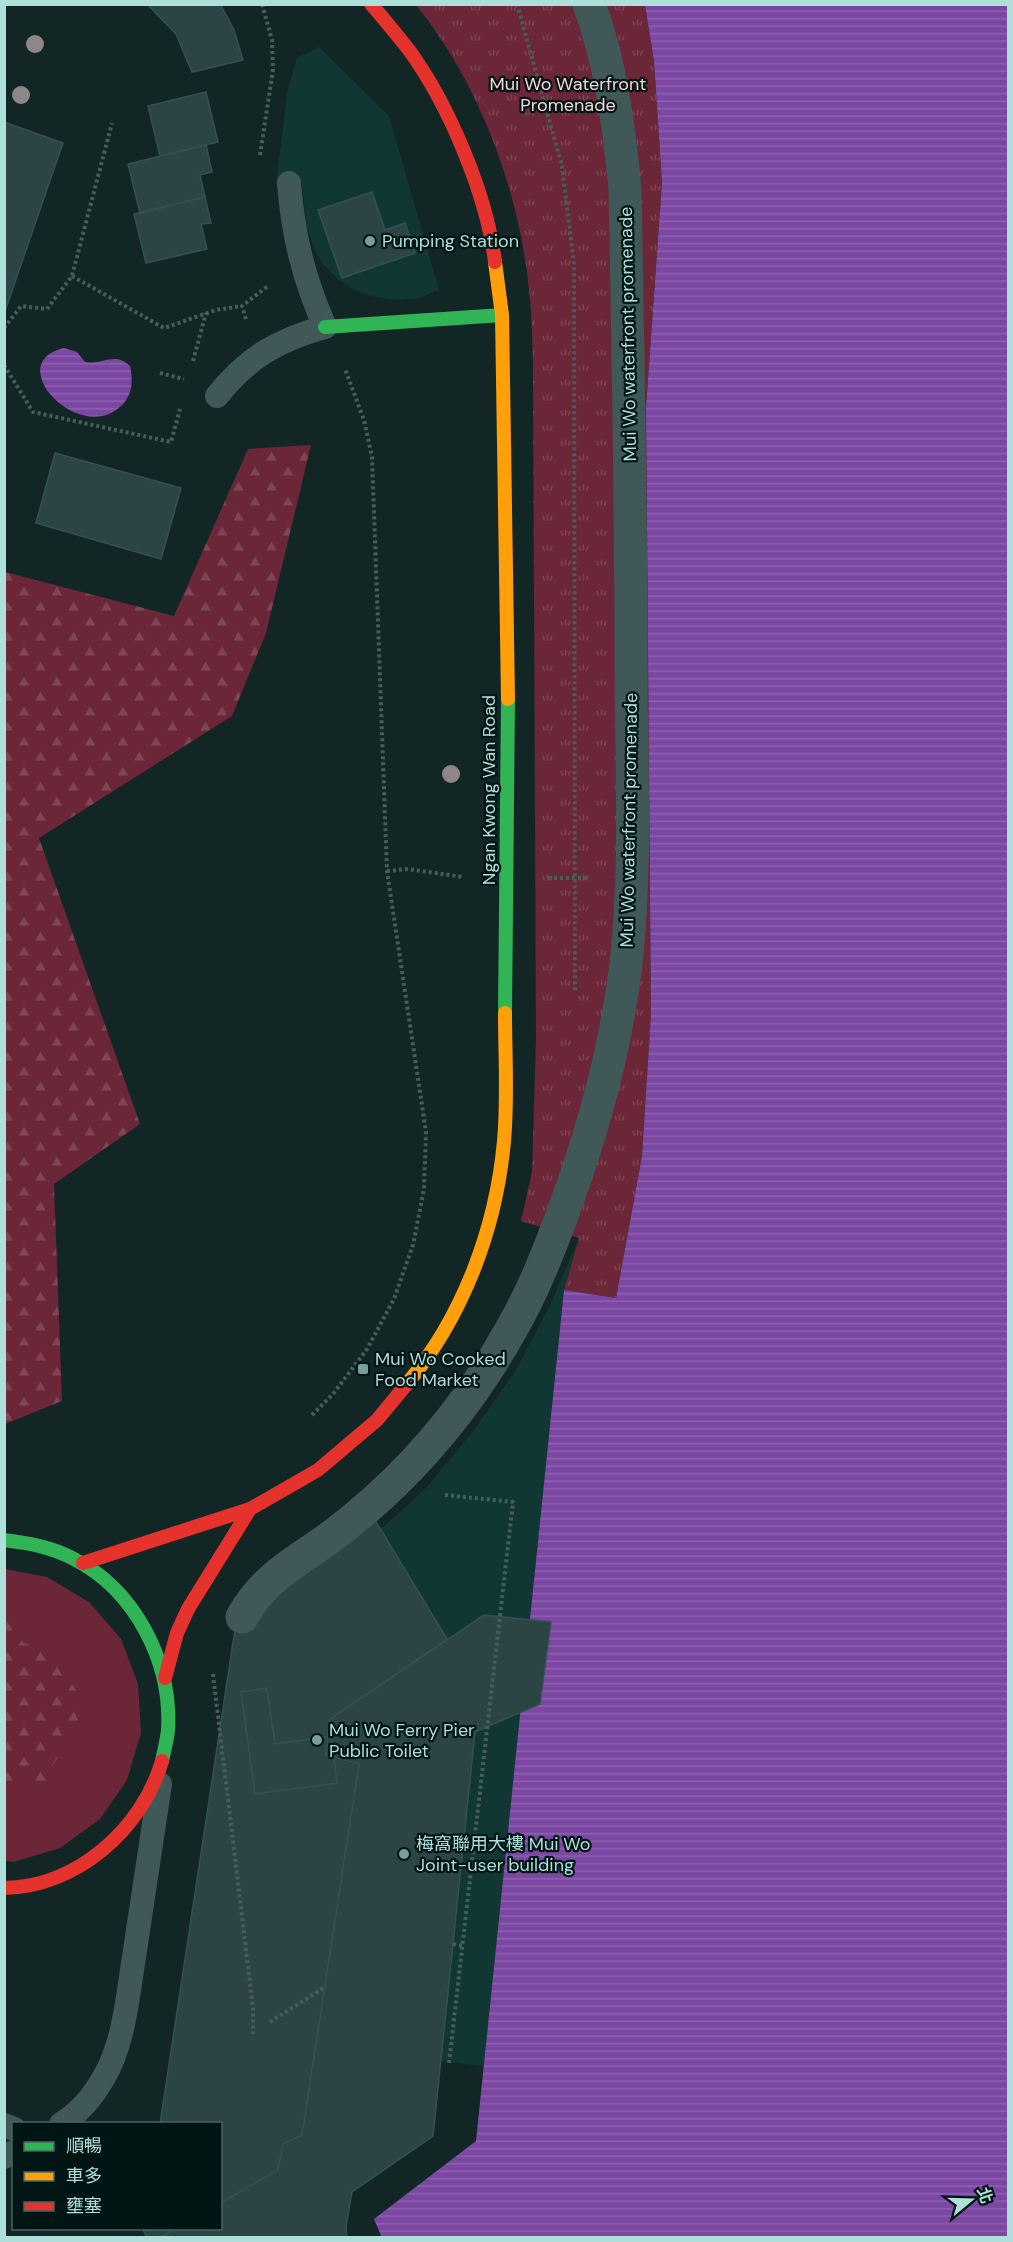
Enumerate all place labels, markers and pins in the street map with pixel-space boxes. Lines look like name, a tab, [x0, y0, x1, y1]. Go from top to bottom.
place label: Pumping Station	[382, 229, 519, 253]
marker: Pumping Station	[363, 234, 377, 248]
place label: Mui Wo Cooked Food Market	[375, 1347, 506, 1392]
marker: Mui Wo Cooked Food Market	[356, 1362, 370, 1376]
place label: Mui Wo Ferry Pier Public Toilet	[329, 1718, 475, 1763]
marker: Mui Wo Ferry Pier Public Toilet	[310, 1733, 324, 1747]
place label: 梅窩聯用大樓 Mui Wo Joint-user building	[416, 1832, 591, 1877]
marker: 梅窩聯用大樓 Mui Wo Joint-user building	[397, 1847, 411, 1861]

